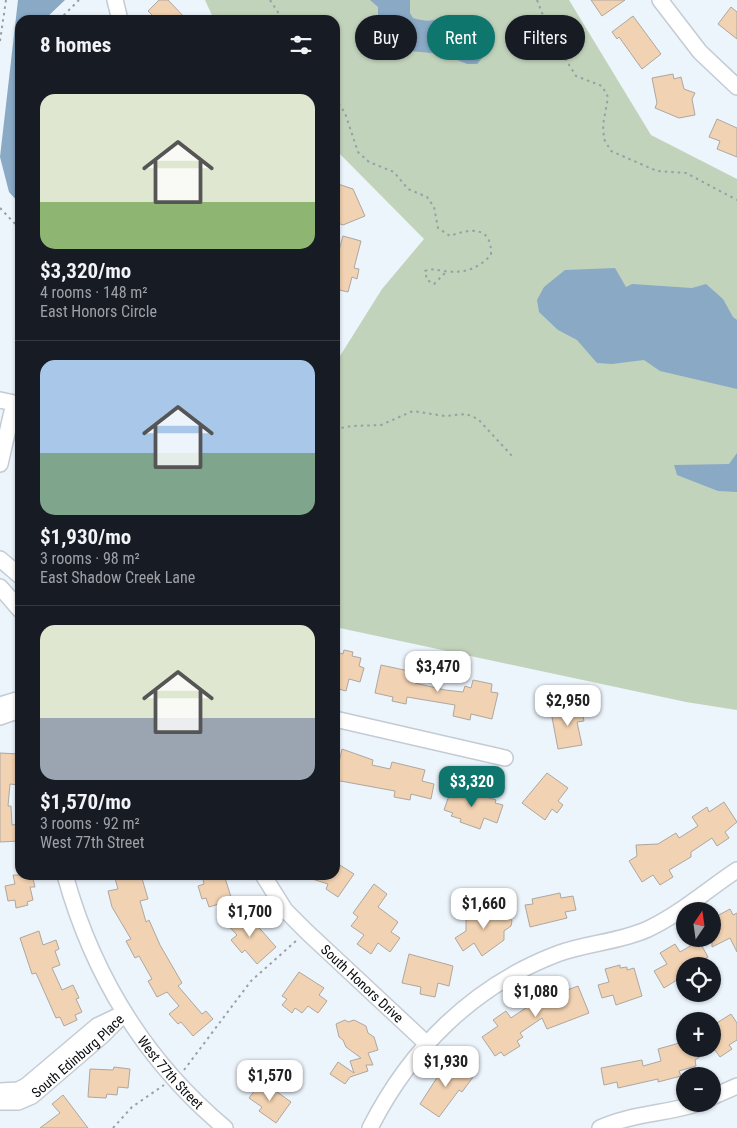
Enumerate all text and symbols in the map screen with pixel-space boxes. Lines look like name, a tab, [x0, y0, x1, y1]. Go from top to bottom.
chip: Buy	[355, 15, 417, 60]
chip: Rent	[427, 15, 495, 60]
chip: Filters	[505, 15, 585, 60]
icon: filters	[287, 31, 315, 59]
text: 8 homes	[40, 33, 111, 57]
icon: home	[133, 127, 223, 217]
text: $3,320/mo	[40, 259, 131, 283]
text: 4 rooms · 148 m²	[40, 283, 148, 302]
text: East Honors Circle	[40, 302, 157, 321]
icon: home	[133, 392, 223, 482]
text: $1,930/mo	[40, 525, 131, 549]
text: 3 rooms · 98 m²	[40, 549, 140, 568]
text: East Shadow Creek Lane	[40, 568, 195, 587]
pin: $3,470	[397, 650, 479, 693]
icon: home	[133, 657, 223, 747]
text: $3,470	[416, 657, 460, 676]
pin: $2,950	[527, 684, 609, 727]
text: $2,950	[546, 691, 590, 710]
pin: $3,320	[431, 766, 513, 808]
text: $3,320	[450, 772, 494, 791]
text: $1,570/mo	[40, 790, 131, 814]
text: 3 rooms · 92 m²	[40, 814, 140, 833]
text: West 77th Street	[40, 833, 145, 852]
pin: $1,660	[443, 888, 525, 930]
text: $1,660	[462, 894, 506, 913]
pin: $1,700	[209, 896, 291, 938]
text: $1,700	[228, 902, 272, 921]
north arrow	[676, 902, 721, 948]
map controls	[676, 902, 721, 1112]
street label: South Honors Drive	[318, 941, 407, 1026]
button: locate	[676, 957, 721, 1002]
pin: $1,080	[495, 976, 577, 1018]
text: $1,080	[514, 982, 558, 1001]
street label: South Edinburg Place	[28, 1011, 127, 1101]
button: +	[676, 1012, 721, 1057]
street label: West 77th Street	[134, 1033, 206, 1112]
pin: $1,930	[405, 1046, 487, 1088]
text: $1,930	[424, 1052, 468, 1071]
pin: $1,570	[229, 1060, 311, 1102]
text: $1,570	[248, 1066, 292, 1085]
button: −	[676, 1067, 721, 1112]

